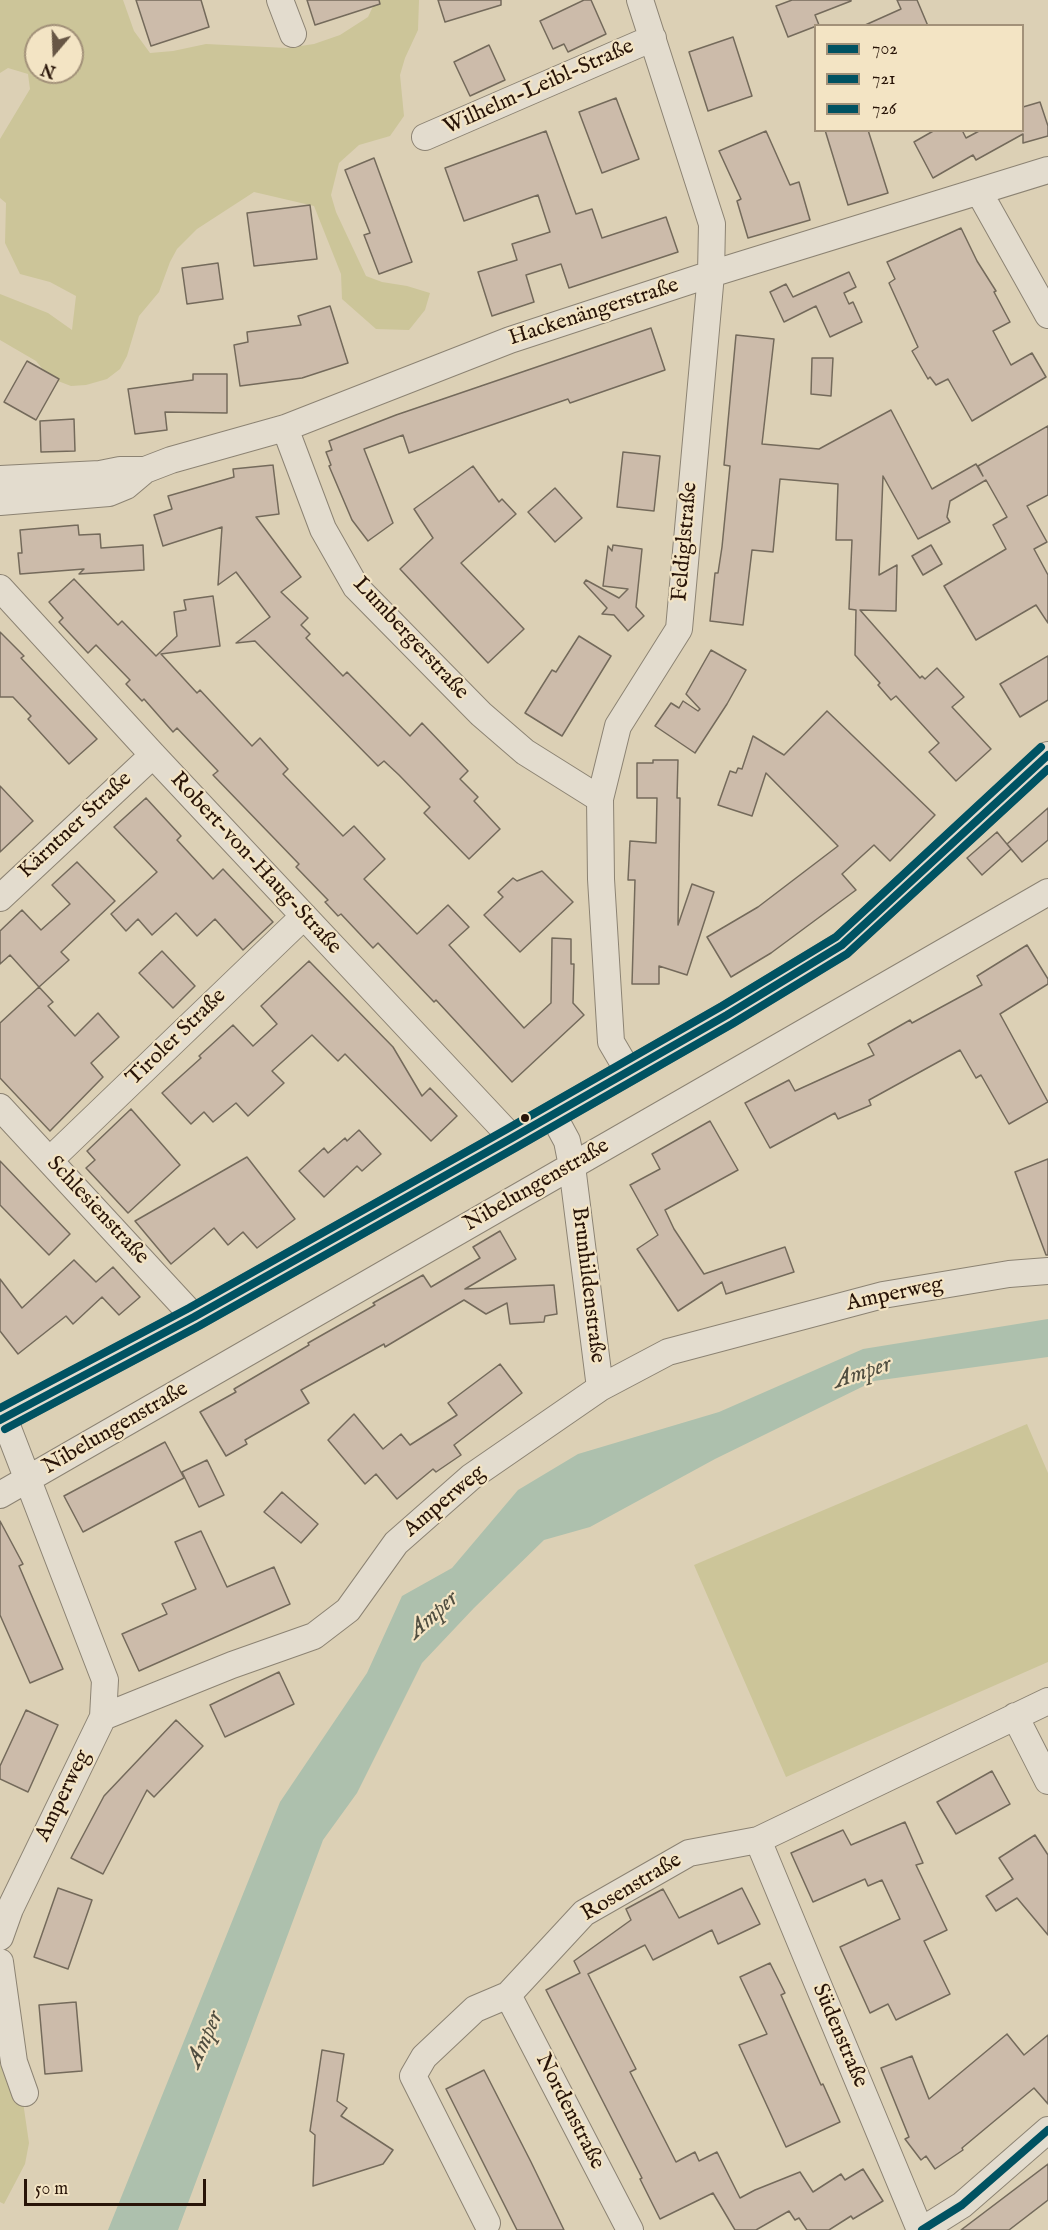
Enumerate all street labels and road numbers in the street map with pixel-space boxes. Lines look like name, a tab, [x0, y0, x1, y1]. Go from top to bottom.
street label: Wilhelm-Leibl-Straße	[440, 34, 638, 142]
street label: Hackenängerstraße	[506, 273, 682, 353]
street label: Feldiglstraße	[668, 481, 704, 603]
street label: Lumbergerstraße	[346, 572, 474, 706]
street label: Kärntner Straße	[14, 767, 138, 885]
street label: Robert-von-Haug-Straße	[164, 767, 346, 961]
street label: Tiroler Straße	[122, 984, 232, 1092]
street label: Nibelungenstraße	[460, 1134, 614, 1238]
street label: Schlesienstraße	[40, 1151, 154, 1271]
street label: Brunhildenstraße	[564, 1205, 610, 1365]
street label: Amperweg	[844, 1272, 946, 1318]
street label: Nibelungenstraße	[39, 1377, 193, 1481]
street label: Amperweg	[399, 1460, 491, 1544]
street label: Amperweg	[31, 1746, 97, 1846]
street label: Rosenstraße	[577, 1848, 687, 1928]
street label: Südenstraße	[805, 1980, 873, 2092]
street label: Nordenstraße	[529, 2050, 609, 2174]

